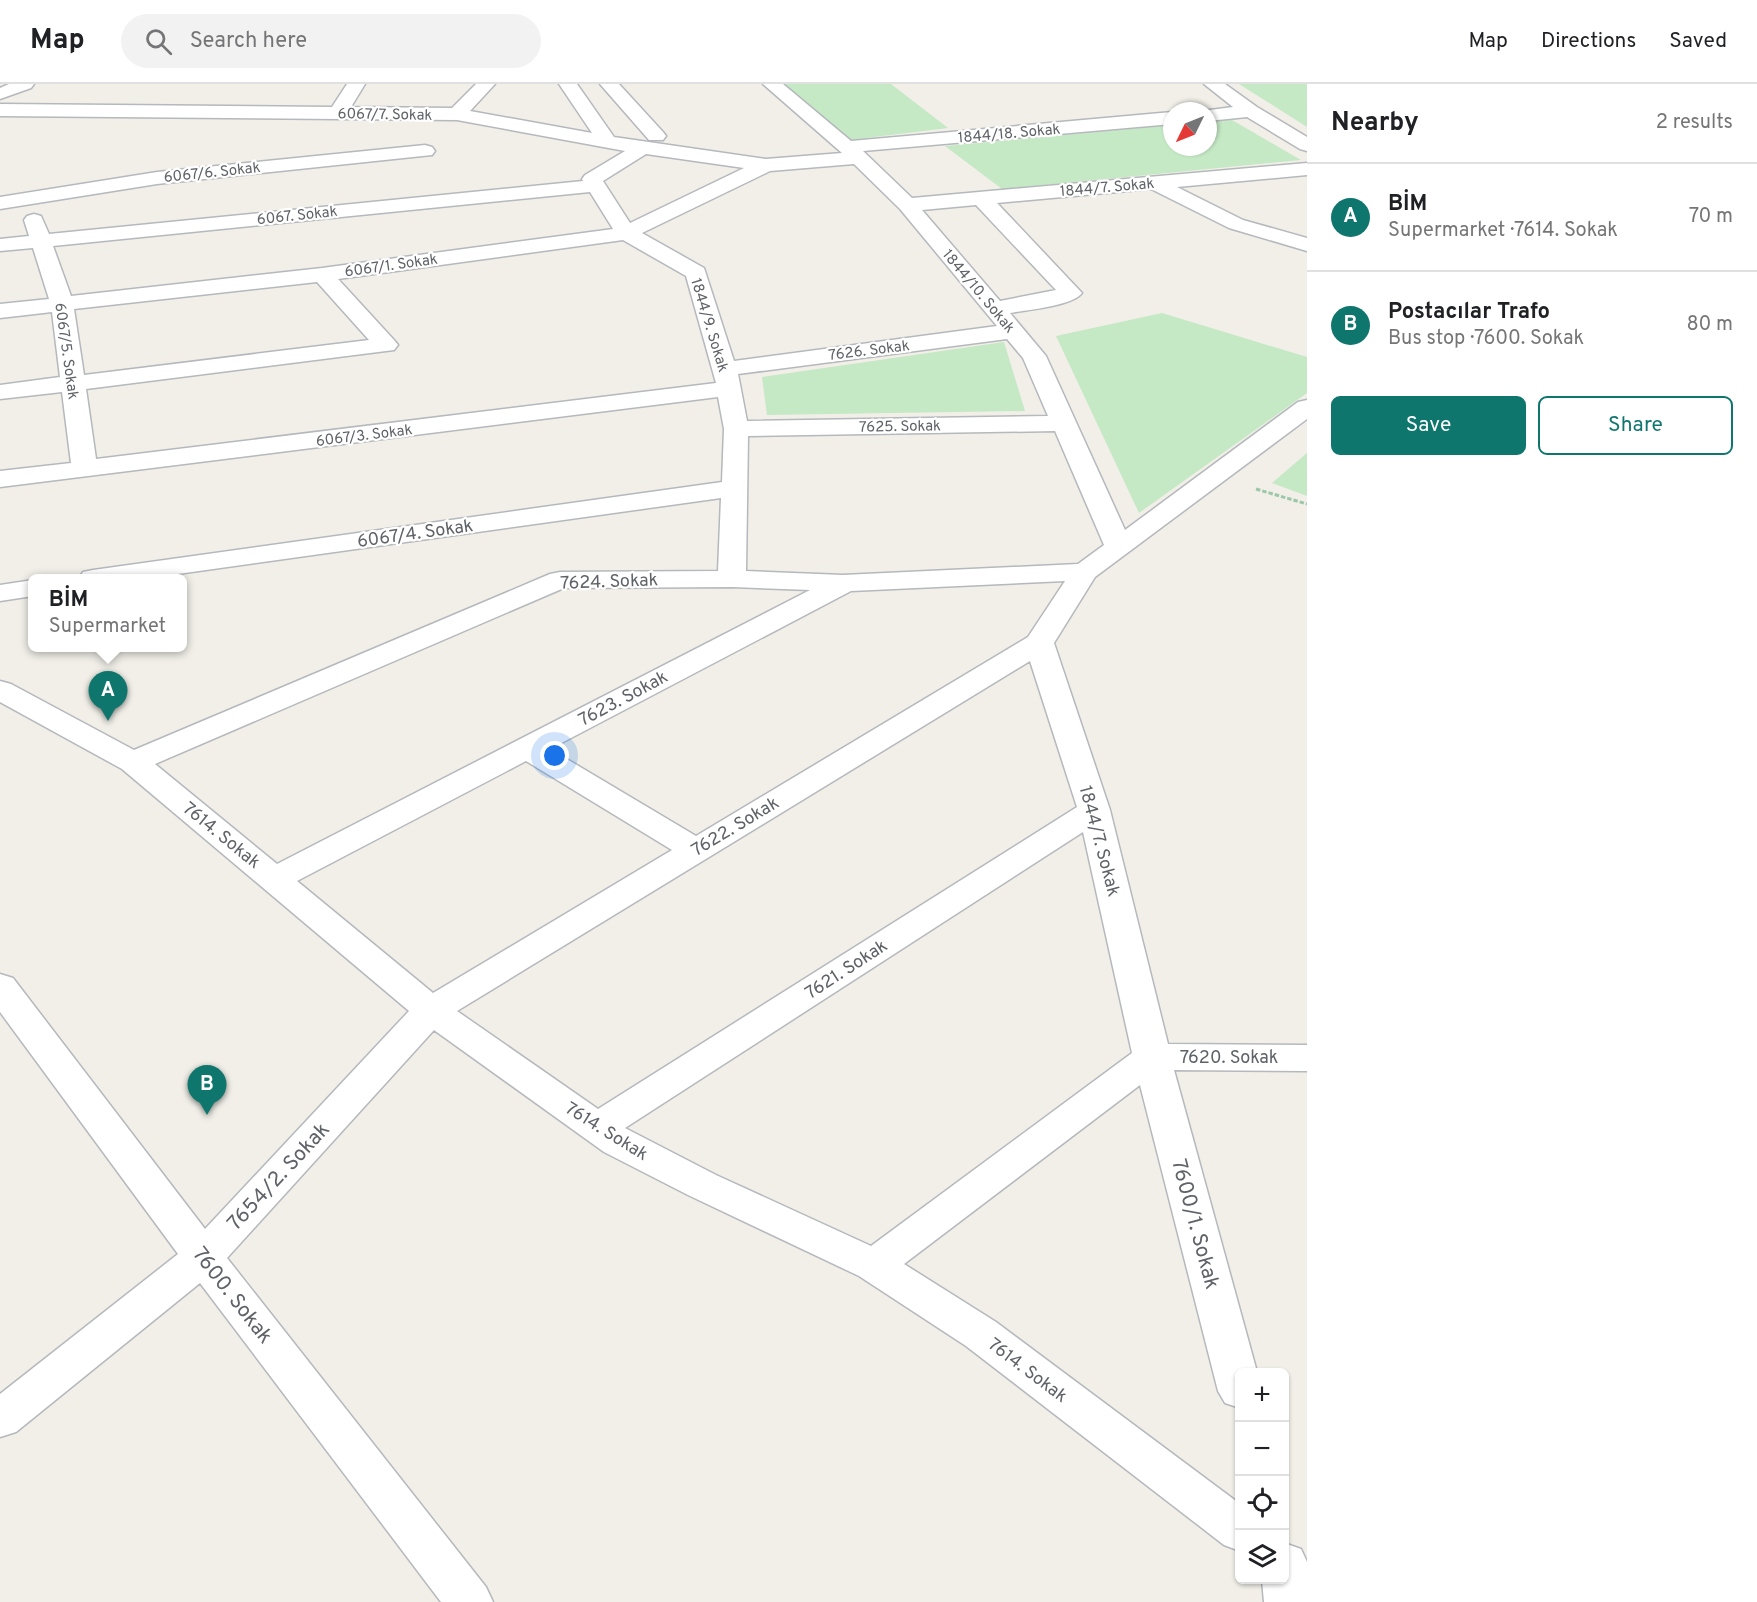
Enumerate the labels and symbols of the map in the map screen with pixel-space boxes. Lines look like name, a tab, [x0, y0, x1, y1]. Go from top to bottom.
north arrow	[1163, 102, 1217, 156]
street label: 6067/7. Sokak	[337, 105, 433, 126]
street label: 1844/18. Sokak	[957, 121, 1061, 148]
street label: 6067/6. Sokak	[163, 159, 261, 188]
street label: 1844/7. Sokak	[1059, 175, 1155, 202]
street label: 6067. Sokak	[256, 203, 338, 230]
street label: 1844/10. Sokak	[937, 246, 1018, 338]
street label: 6067/1. Sokak	[343, 251, 439, 282]
street label: 1844/9. Sokak	[685, 276, 732, 375]
street label: 6067/5. Sokak	[49, 302, 82, 401]
street label: 7626. Sokak	[828, 337, 911, 366]
street label: 7625. Sokak	[859, 417, 941, 438]
street label: 6067/3. Sokak	[315, 421, 414, 452]
street label: 6067/4. Sokak	[356, 515, 475, 554]
street label: 7624. Sokak	[560, 569, 658, 596]
street label: 7623. Sokak	[575, 666, 672, 732]
pin: A	[88, 672, 128, 721]
your location	[540, 741, 569, 770]
street label: 1844/7. Sokak	[1073, 783, 1124, 899]
street label: 7622. Sokak	[688, 792, 784, 862]
street label: 7614. Sokak	[177, 798, 265, 875]
street label: 7621. Sokak	[801, 935, 892, 1005]
street label: 7620. Sokak	[1180, 1047, 1278, 1070]
pin: B	[188, 1066, 226, 1115]
street label: 7614. Sokak	[560, 1098, 652, 1167]
street label: 7654/2. Sokak	[222, 1117, 336, 1237]
street label: 7600/1. Sokak	[1164, 1156, 1225, 1292]
street label: 7600. Sokak	[186, 1242, 278, 1350]
street label: 7614. Sokak	[983, 1334, 1071, 1409]

